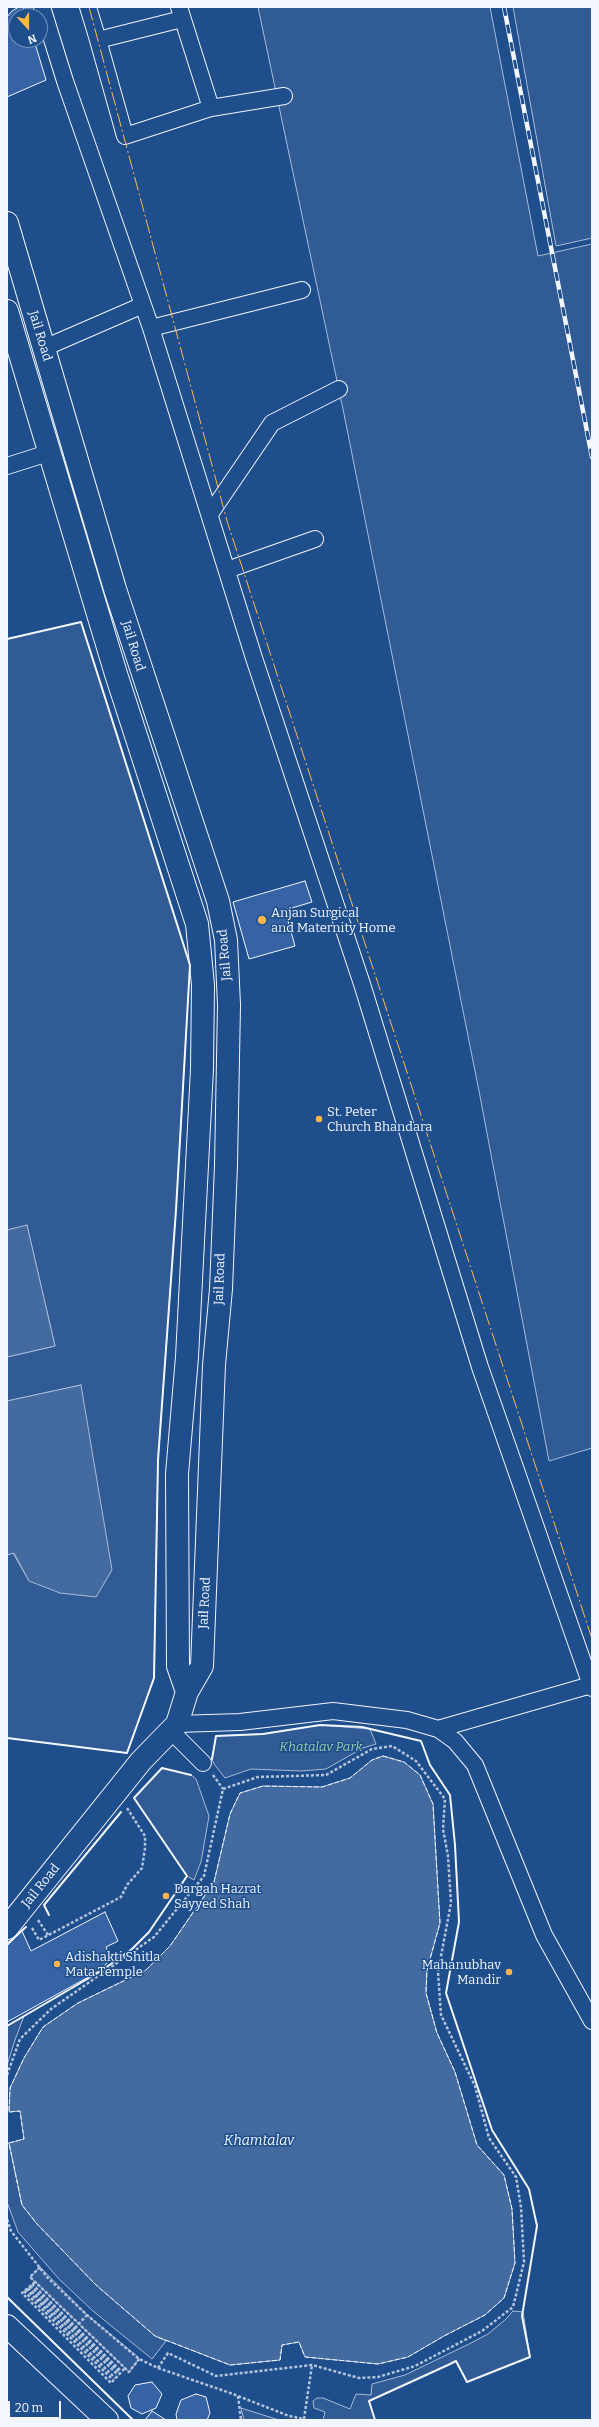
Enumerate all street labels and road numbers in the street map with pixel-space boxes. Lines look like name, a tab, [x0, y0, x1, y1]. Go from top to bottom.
street label: Jail Road	[25, 309, 55, 363]
street label: Jail Road	[118, 619, 148, 673]
street label: Jail Road	[215, 928, 235, 982]
street label: Jail Road	[211, 1253, 229, 1305]
street label: Jail Road	[196, 1577, 214, 1629]
street label: Jail Road	[19, 1861, 63, 1911]

